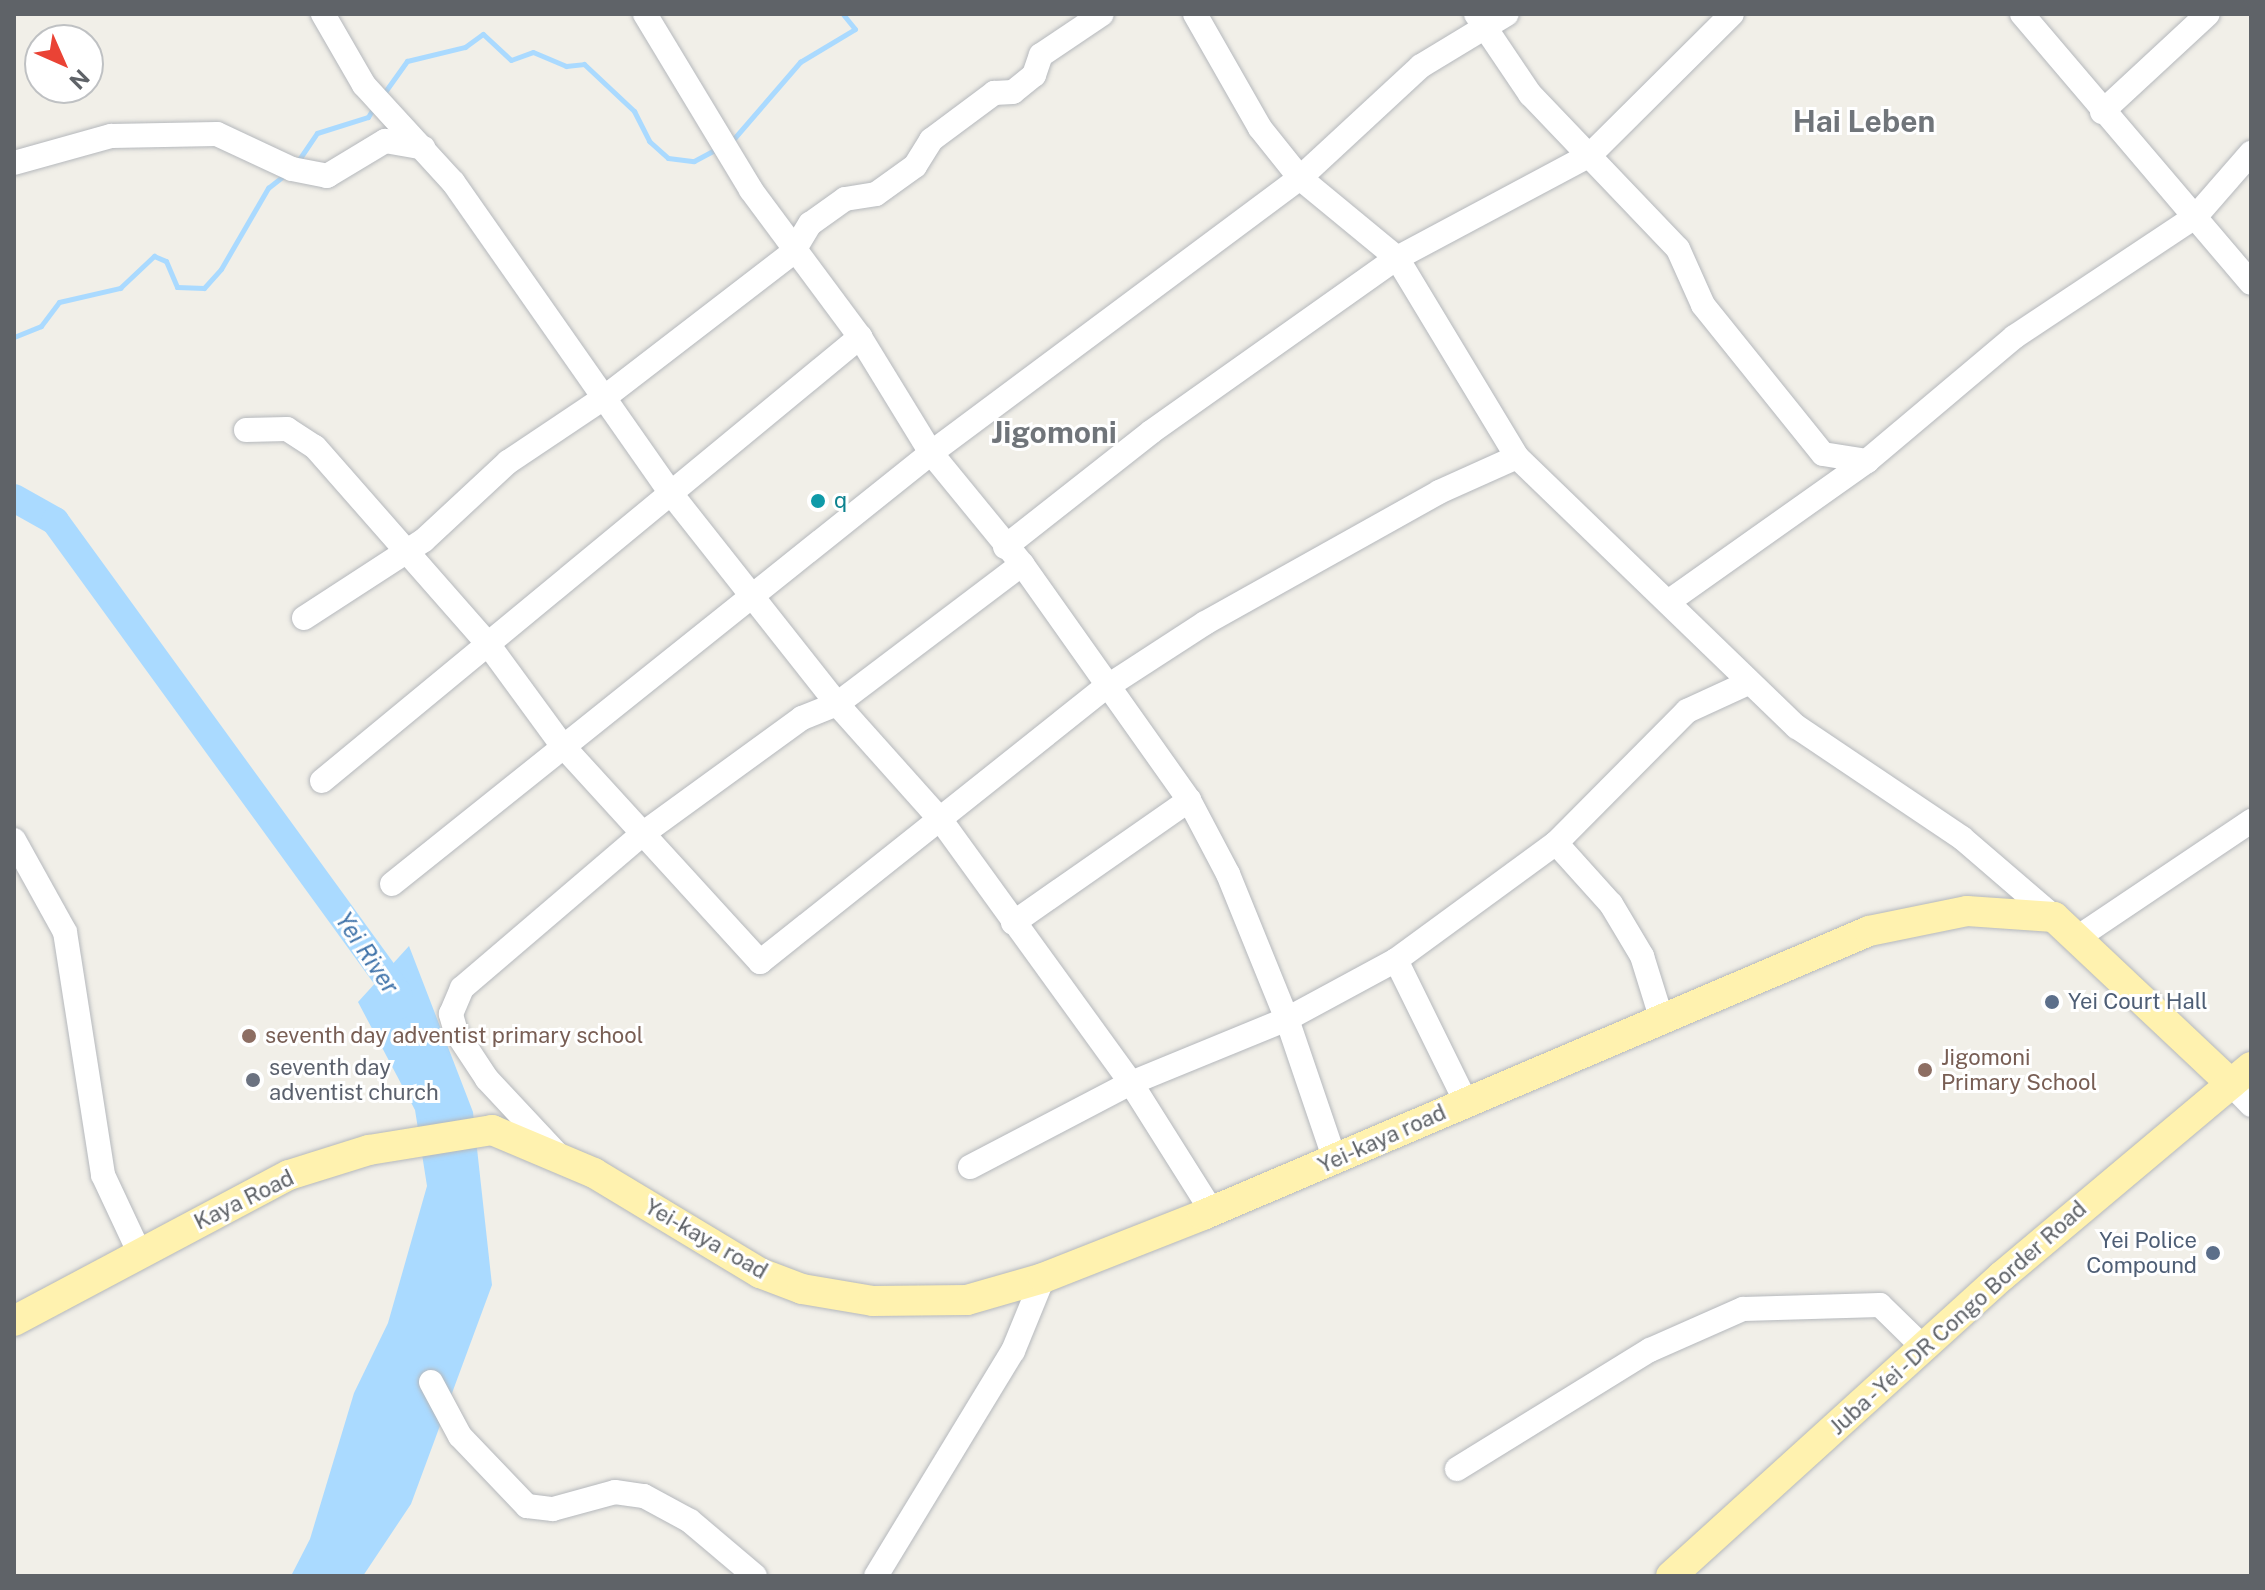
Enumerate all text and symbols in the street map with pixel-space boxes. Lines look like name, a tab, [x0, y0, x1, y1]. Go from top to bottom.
north arrow	[24, 24, 104, 104]
text: N	[64, 64, 95, 95]
district label: Hai Leben	[1793, 103, 1935, 139]
district label: Jigomoni	[991, 414, 1117, 450]
place label: q	[834, 488, 847, 514]
marker: q	[809, 492, 827, 510]
water label: Yei River	[329, 907, 405, 999]
place label: Yei Court Hall	[2068, 989, 2208, 1015]
marker: Yei Court Hall	[2043, 993, 2061, 1011]
place label: seventh day adventist primary school	[265, 1023, 644, 1049]
marker: seventh day adventist primary school	[240, 1027, 258, 1045]
place label: Jigomoni Primary School	[1941, 1044, 2097, 1096]
place label: seventh day adventist church	[269, 1054, 439, 1106]
marker: Jigomoni Primary School	[1916, 1061, 1934, 1079]
marker: seventh day adventist church	[244, 1071, 262, 1089]
street label: Yei-kaya road	[1314, 1099, 1450, 1179]
street label: Kaya Road	[190, 1165, 298, 1235]
street label: Juba - Yei - DR Congo Border Road	[1820, 1192, 2096, 1444]
street label: Yei-kaya road	[640, 1193, 772, 1285]
place label: Yei Police Compound	[2086, 1227, 2197, 1278]
marker: Yei Police Compound	[2204, 1244, 2222, 1262]

